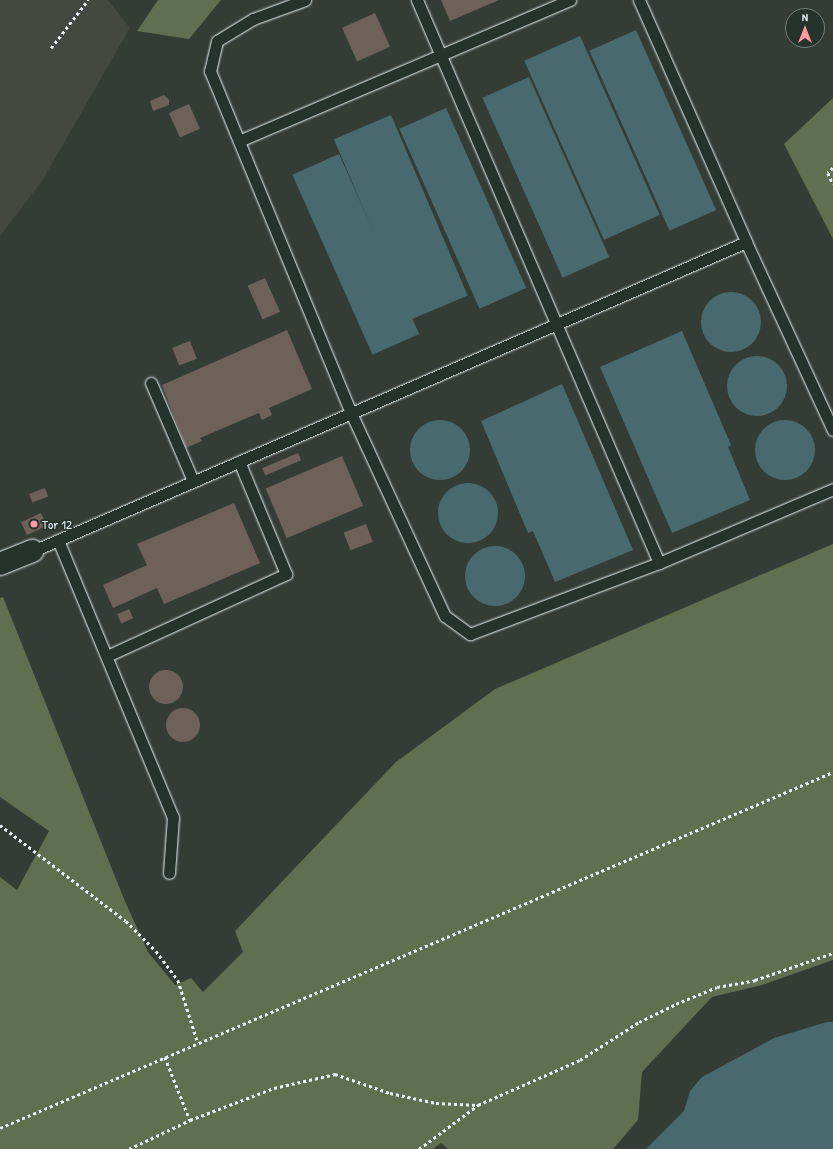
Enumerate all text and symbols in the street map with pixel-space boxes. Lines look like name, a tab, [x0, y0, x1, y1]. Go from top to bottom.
north arrow	[785, 8, 825, 48]
text: N	[802, 10, 808, 24]
place label: Tor 12	[42, 516, 72, 532]
marker: Tor 12	[29, 519, 39, 529]

